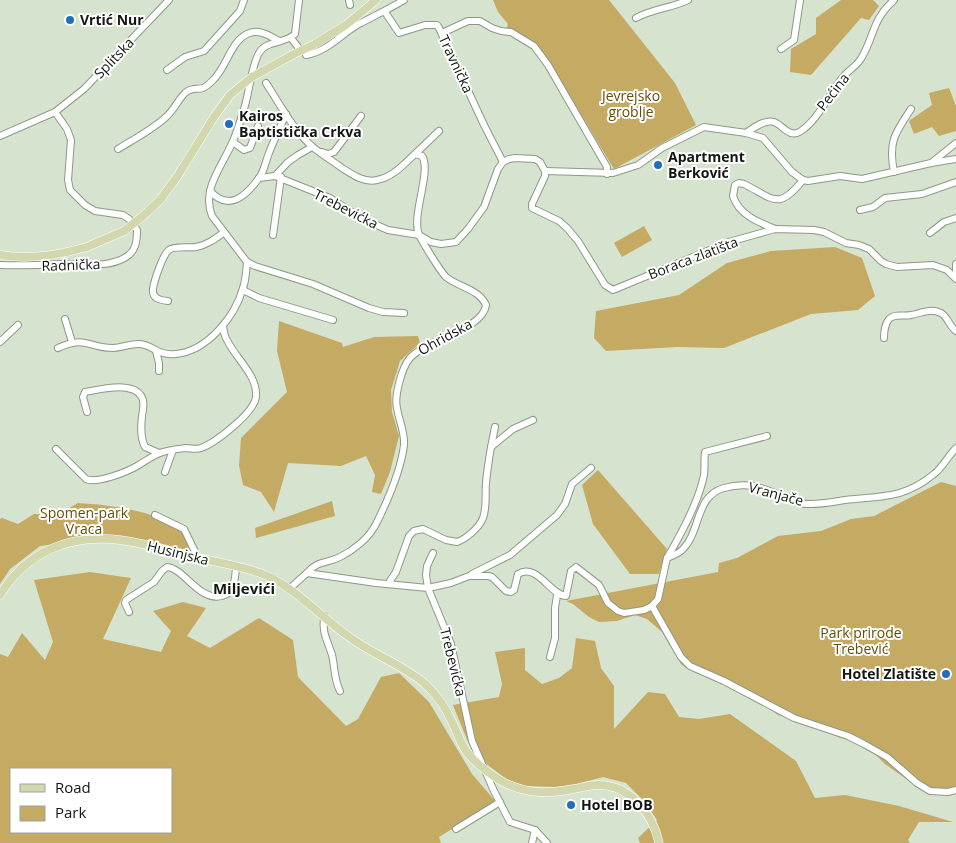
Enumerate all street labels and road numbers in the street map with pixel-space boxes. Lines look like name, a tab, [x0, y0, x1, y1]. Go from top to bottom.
street label: Travnička	[435, 32, 478, 96]
street label: Splitska	[89, 33, 138, 82]
street label: Pećina	[812, 69, 853, 114]
street label: Trebevićka	[311, 184, 382, 233]
street label: Boraca zlatišta	[645, 232, 741, 283]
street label: Radnička	[41, 254, 101, 275]
street label: Ohridska	[414, 314, 475, 359]
street label: Vranjače	[746, 477, 806, 510]
street label: Husinjska	[145, 536, 211, 569]
street label: Trebevićka	[436, 626, 471, 698]

